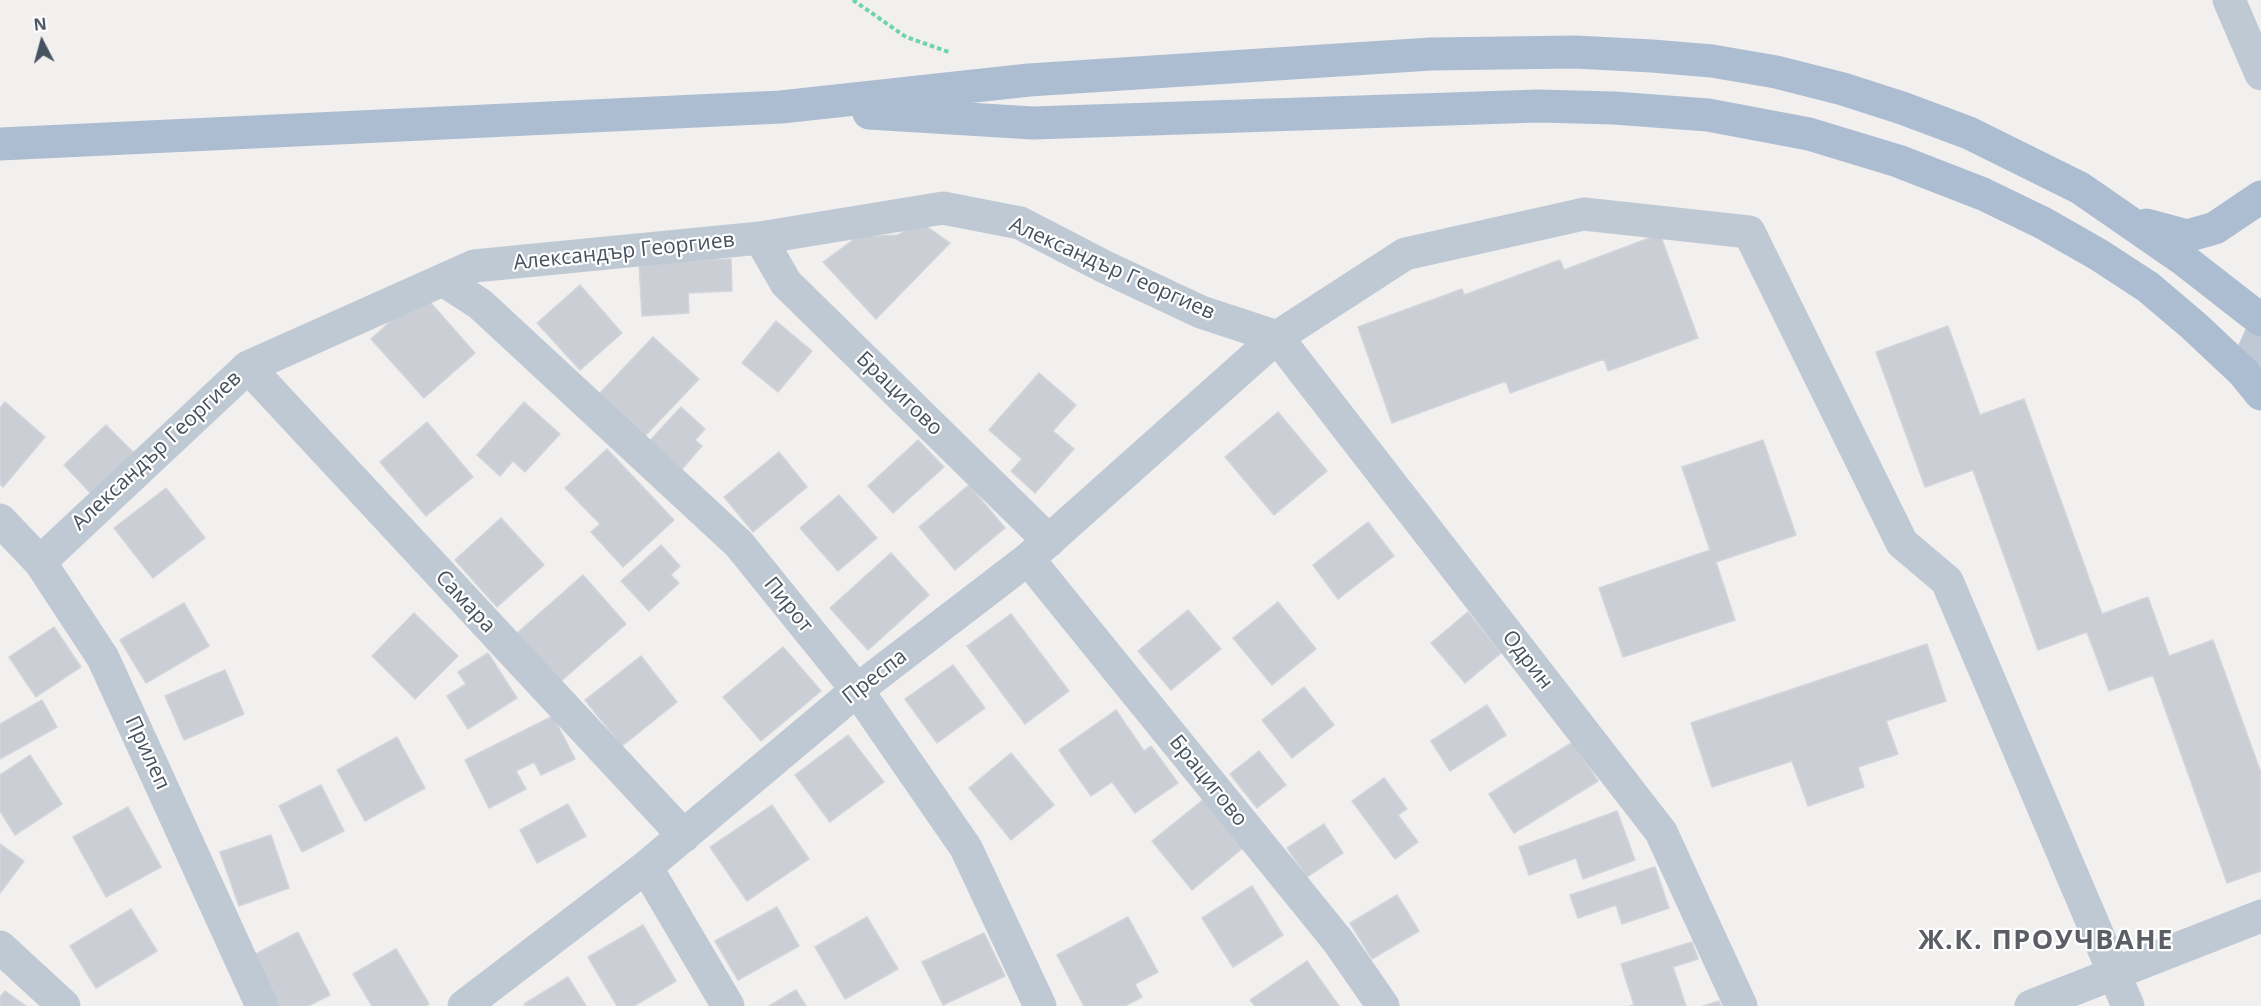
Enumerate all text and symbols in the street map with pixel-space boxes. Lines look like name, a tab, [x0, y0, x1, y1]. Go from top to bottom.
north arrow	[12, 12, 72, 72]
text: N	[32, 12, 48, 36]
street label: Александър Георгиев	[1005, 212, 1219, 326]
street label: Александър Георгиев	[512, 228, 736, 276]
street label: Брацигово	[851, 347, 947, 441]
street label: Александър Георгиев	[67, 366, 247, 536]
street label: Самара	[430, 565, 500, 639]
street label: Пирот	[758, 572, 818, 638]
street label: Одрин	[1496, 625, 1558, 695]
street label: Преспа	[838, 644, 912, 710]
street label: Прилеп	[119, 712, 175, 794]
street label: Брацигово	[1164, 730, 1252, 832]
district label: Ж.К. ПРОУЧВАНЕ	[1918, 925, 2174, 957]

